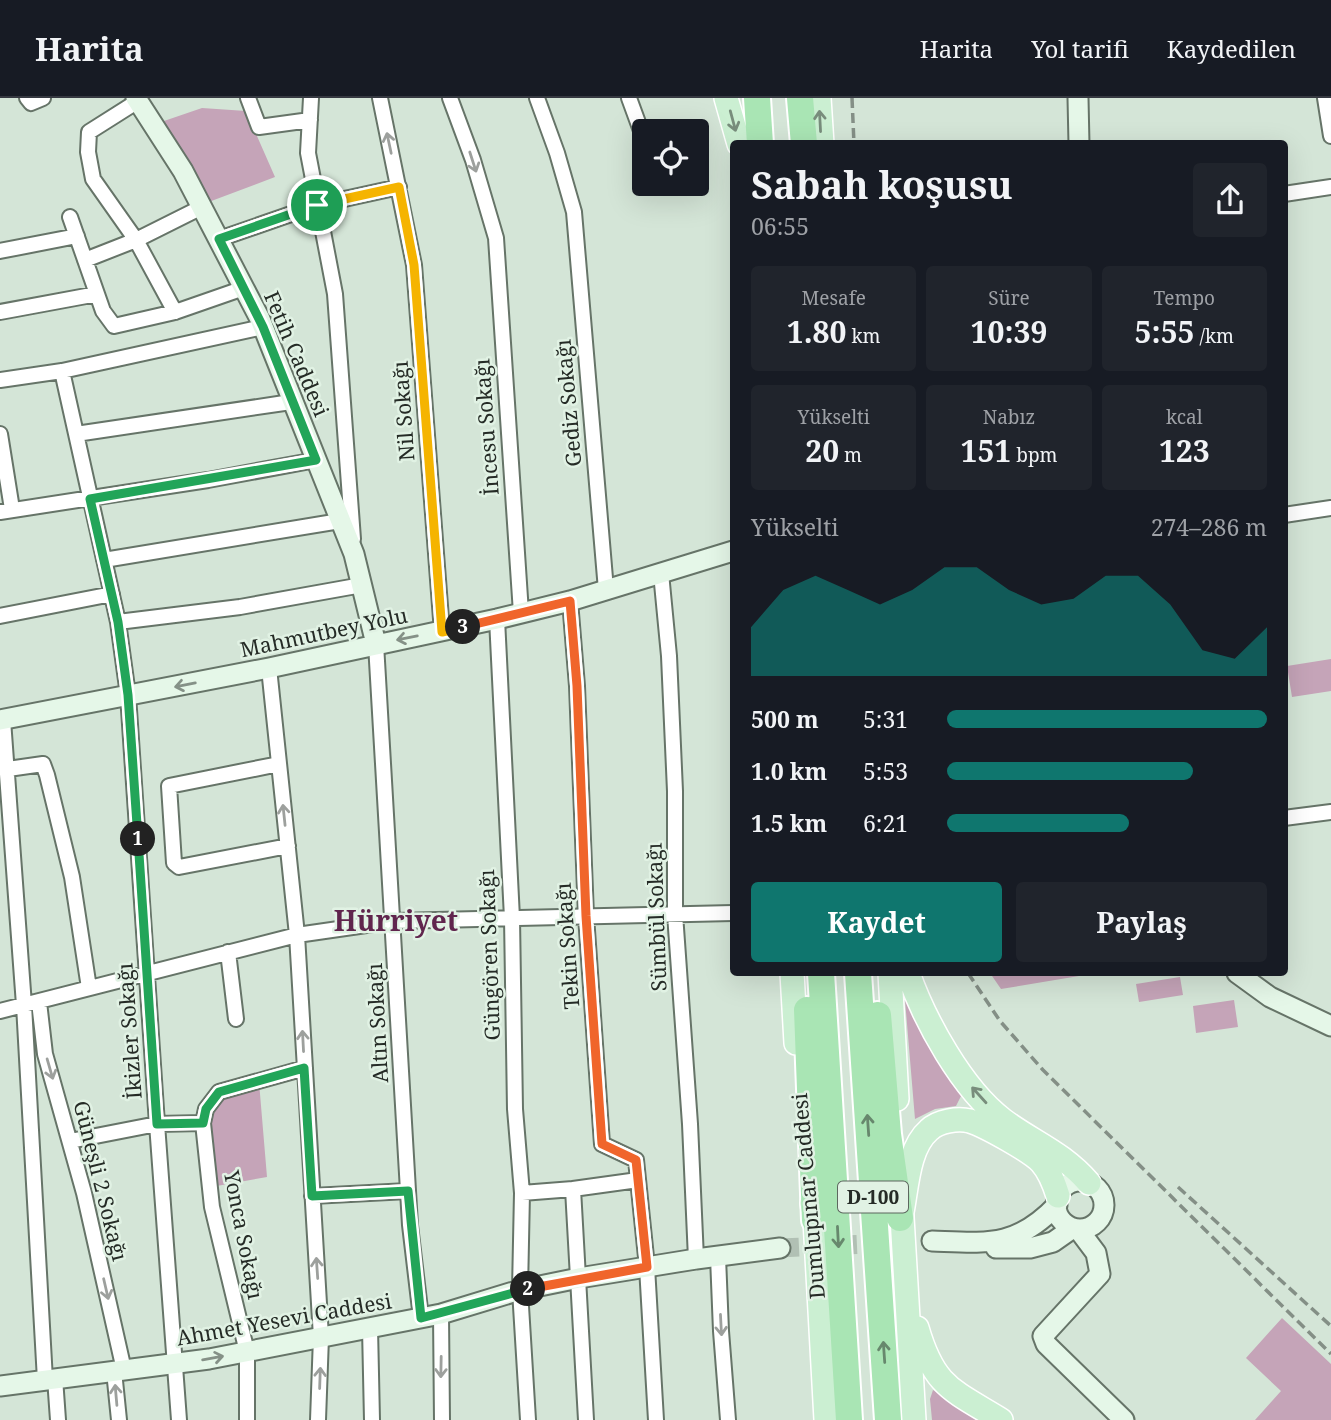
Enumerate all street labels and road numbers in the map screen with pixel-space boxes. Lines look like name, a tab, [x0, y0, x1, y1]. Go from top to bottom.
street label: Fetih Caddesi	[258, 287, 336, 421]
street label: Gediz Sokağı	[548, 338, 588, 468]
street label: İncesu Sokağı	[467, 358, 505, 496]
street label: Nil Sokağı	[386, 360, 420, 462]
street label: Mahmutbey Yolu	[237, 601, 410, 663]
street label: Sümbül Sokağı	[639, 842, 673, 992]
street label: Güngören Sokağı	[472, 869, 506, 1041]
street label: Tekin Sokağı	[549, 882, 585, 1010]
street label: İkizler Sokağı	[110, 962, 148, 1100]
street label: Altın Sokağı	[360, 962, 394, 1084]
street label: Dumlupınar Caddesi	[785, 1092, 831, 1300]
street label: Güneşli 2 Sokağı	[68, 1098, 134, 1264]
street label: Yonca Sokağı	[218, 1167, 270, 1302]
road number: D-100	[838, 1182, 908, 1212]
street label: Ahmet Yesevi Caddesi	[174, 1286, 394, 1352]

